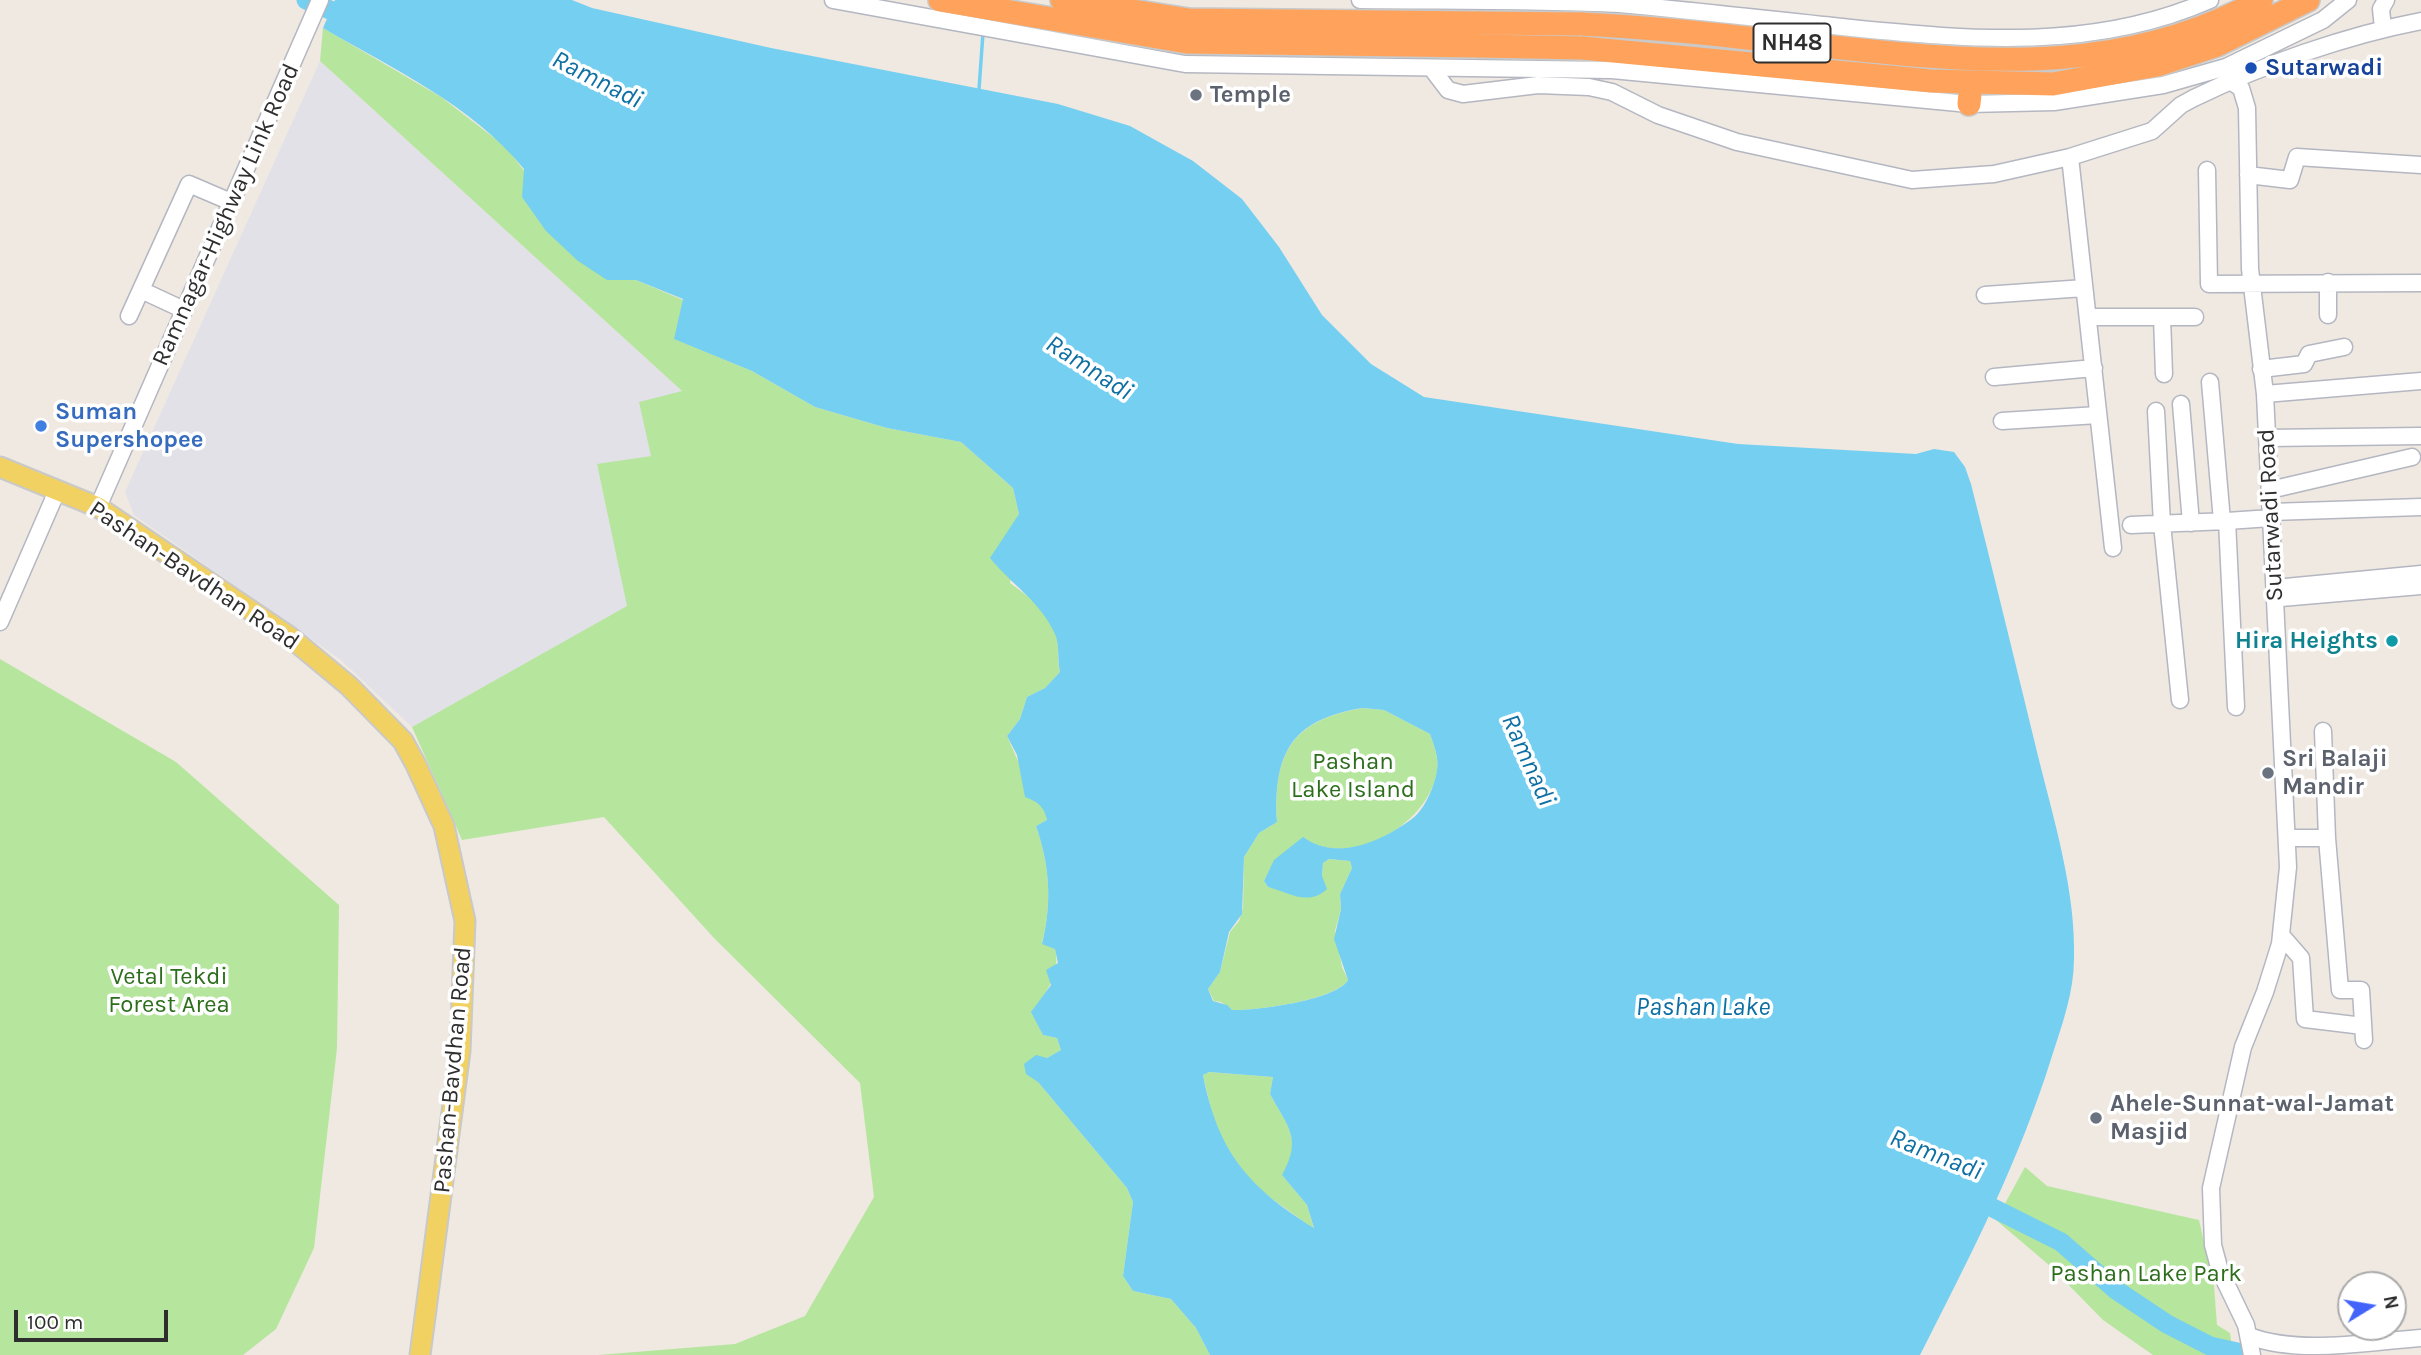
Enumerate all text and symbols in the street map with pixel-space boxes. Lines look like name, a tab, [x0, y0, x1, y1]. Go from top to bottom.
road number: NH48	[1754, 24, 1830, 62]
water label: Ramnadi	[547, 44, 647, 116]
place label: Sutarwadi	[2265, 54, 2383, 82]
street label: Ramnagar-Highway Link Road	[146, 59, 306, 371]
marker: Sutarwadi	[2243, 60, 2259, 76]
place label: Temple	[1210, 81, 1291, 109]
marker: Temple	[1188, 87, 1204, 103]
water label: Ramnadi	[1040, 328, 1138, 408]
place label: Suman Supershopee	[55, 398, 203, 454]
marker: Suman Supershopee	[33, 418, 49, 434]
street label: Sutarwadi Road	[2252, 428, 2290, 602]
street label: Pashan-Bavdhan Road	[83, 495, 305, 657]
place label: Hira Heights	[2235, 627, 2378, 655]
marker: Hira Heights	[2384, 633, 2400, 649]
water label: Ramnadi	[1494, 709, 1562, 811]
place label: Sri Balaji Mandir	[2282, 745, 2388, 801]
park label: Pashan Lake Island	[1291, 748, 1415, 804]
marker: Sri Balaji Mandir	[2260, 765, 2276, 781]
street label: Pashan-Bavdhan Road	[428, 946, 478, 1194]
park label: Vetal Tekdi Forest Area	[108, 963, 230, 1019]
water label: Pashan Lake	[1636, 992, 1770, 1024]
place label: Ahele-Sunnat-wal-Jamat Masjid	[2110, 1090, 2394, 1146]
marker: Ahele-Sunnat-wal-Jamat Masjid	[2088, 1110, 2104, 1126]
water label: Ramnadi	[1885, 1122, 1987, 1188]
park label: Pashan Lake Park	[2050, 1260, 2242, 1288]
north arrow	[2337, 1271, 2407, 1341]
text: N	[2379, 1294, 2403, 1311]
scale bar	[18, 1296, 172, 1340]
text: 100 m	[27, 1310, 84, 1334]

